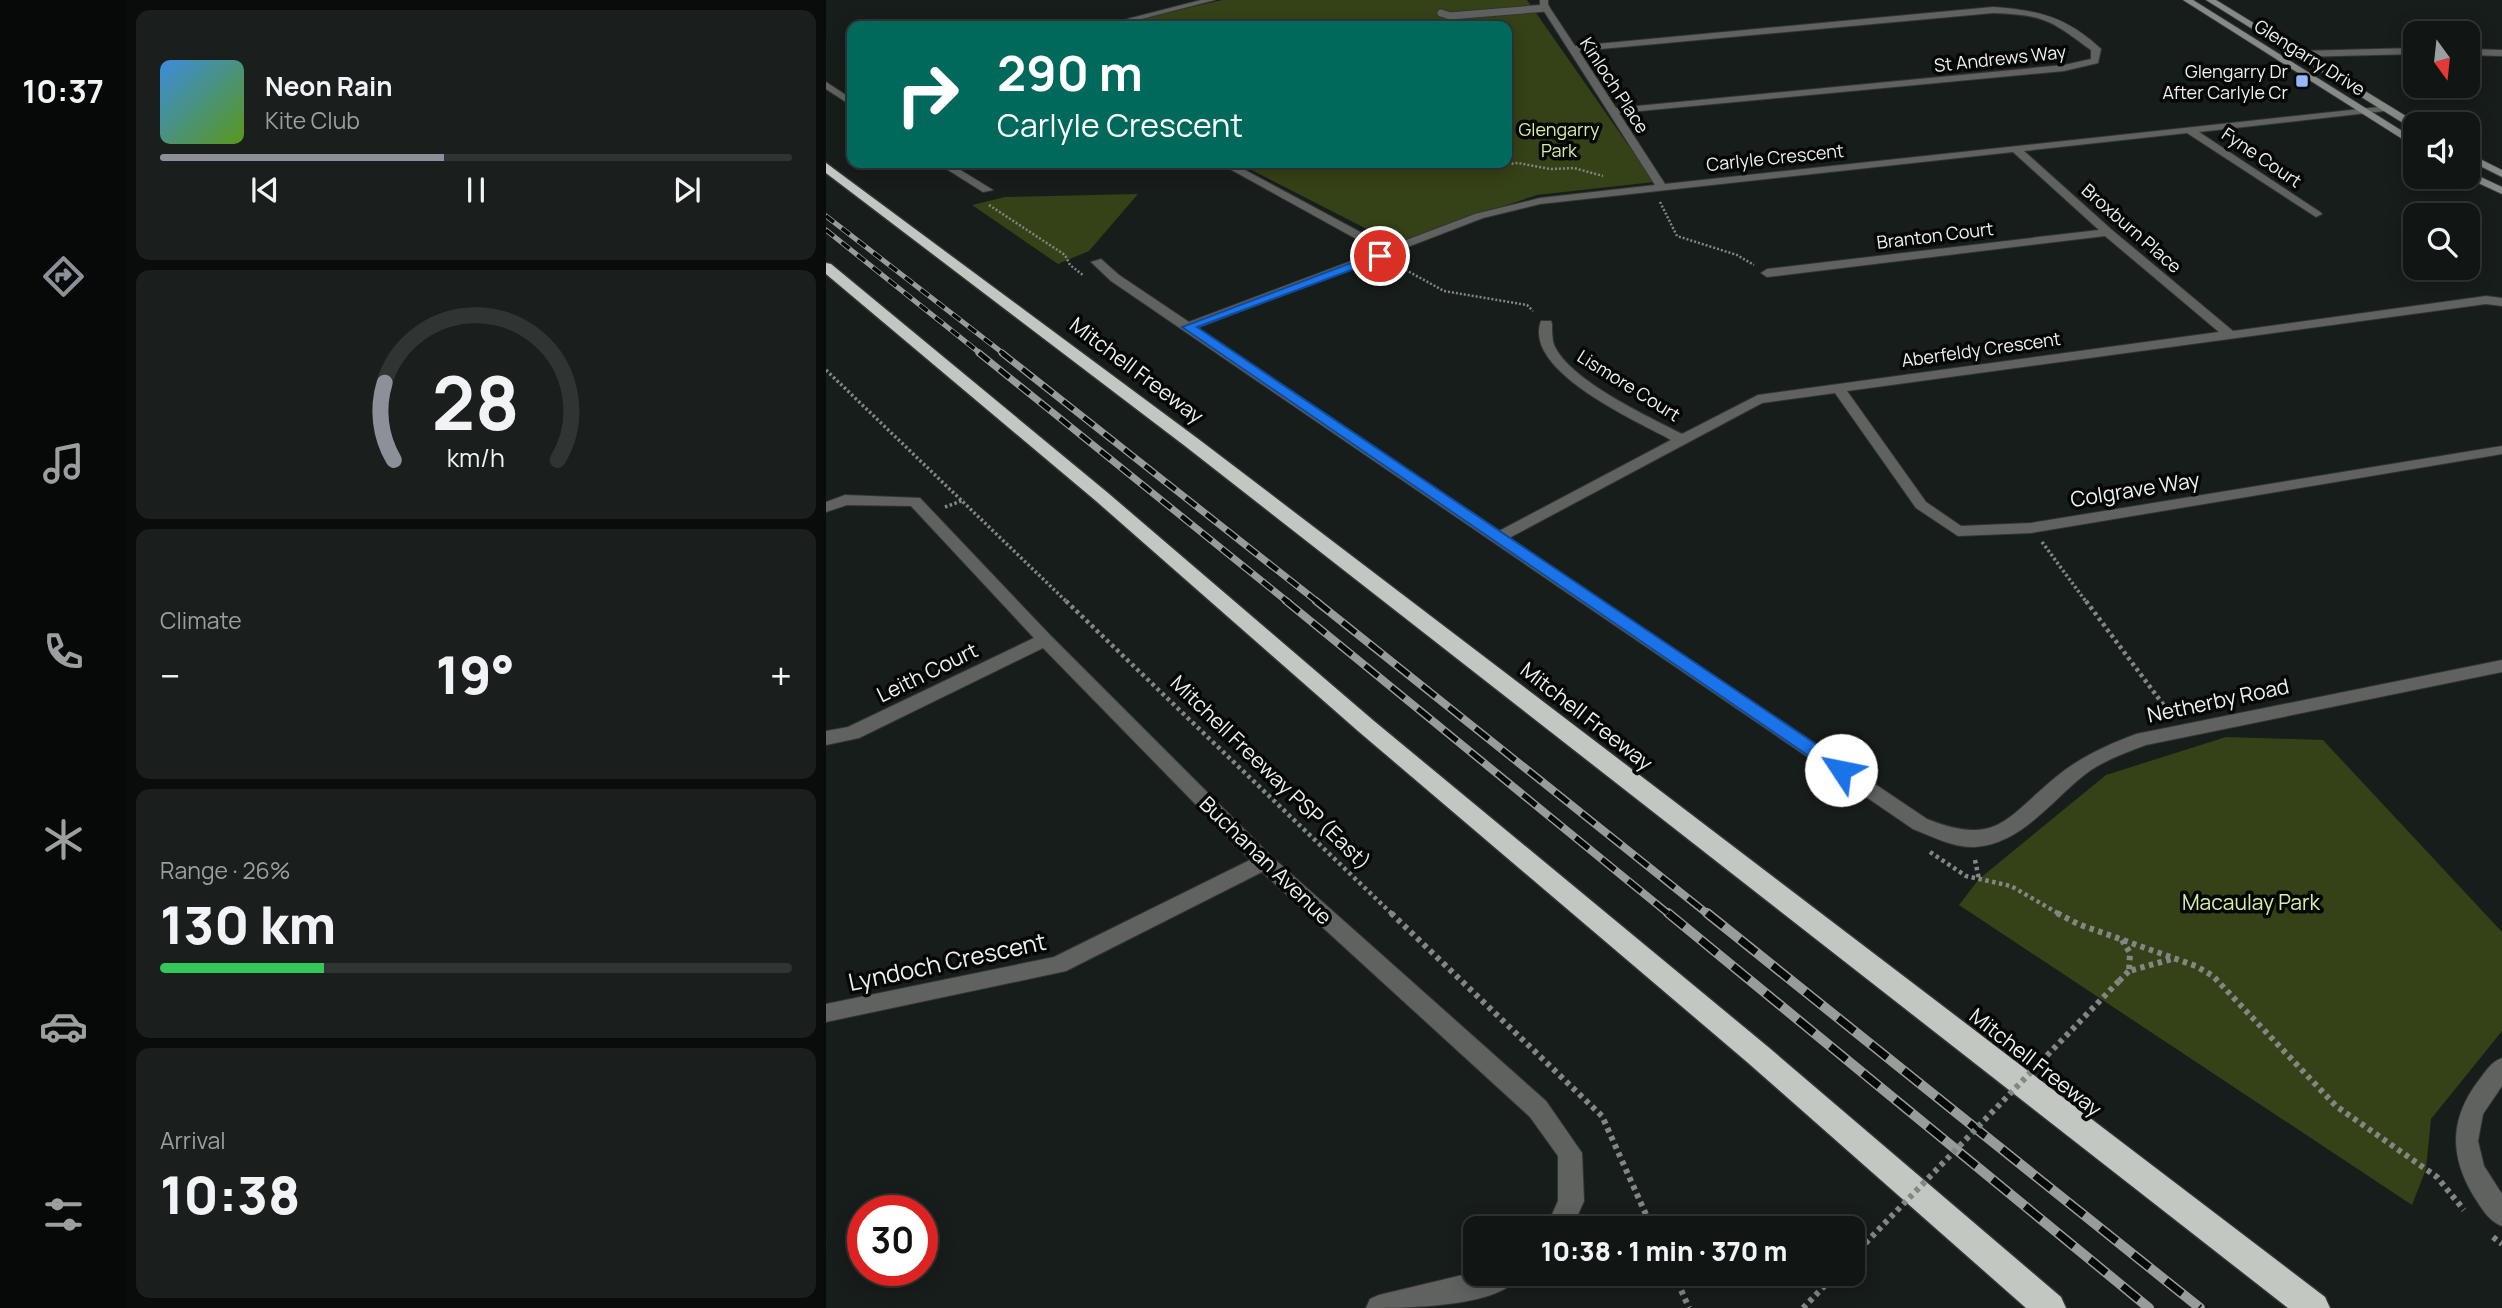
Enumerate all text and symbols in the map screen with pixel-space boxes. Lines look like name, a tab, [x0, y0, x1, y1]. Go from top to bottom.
street label: Glengarry Drive	[2250, 13, 2370, 101]
north arrow	[2403, 21, 2480, 98]
map controls	[2403, 21, 2480, 280]
street label: Kinloch Place	[1575, 32, 1655, 138]
text: 290 m	[997, 39, 1143, 106]
street label: St Andrews Way	[1933, 39, 2068, 77]
icon: right	[882, 49, 973, 140]
place label: Glengarry Dr After Carlyle Cr	[2162, 59, 2289, 104]
text: Neon Rain	[265, 68, 393, 104]
text: 10:37	[22, 69, 104, 113]
marker: Glengarry Dr After Carlyle Cr	[2294, 73, 2310, 89]
text: Carlyle Crescent	[997, 103, 1243, 147]
text: Kite Club	[265, 104, 360, 136]
button: sound	[2403, 112, 2480, 189]
park label: Glengarry Park	[1519, 117, 1600, 162]
street label: Fyne Court	[2217, 122, 2307, 192]
street label: Carlyle Crescent	[1705, 138, 1845, 176]
icon: previous	[246, 171, 284, 209]
icon: pause	[457, 171, 495, 209]
icon: next	[668, 171, 706, 209]
street label: Broxburn Place	[2077, 178, 2187, 278]
button: search	[2403, 203, 2480, 280]
street label: Branton Court	[1875, 216, 1995, 254]
pin	[1350, 226, 1410, 286]
icon: arrive	[1361, 237, 1399, 275]
icon: directions	[39, 252, 88, 301]
street label: Mitchell Freeway	[1064, 310, 1210, 430]
street label: Aberfeldy Crescent	[1900, 326, 2062, 372]
street label: Lismore Court	[1573, 344, 1685, 426]
text: 28	[432, 353, 520, 453]
icon: music	[39, 439, 88, 488]
text: km/h	[447, 440, 505, 475]
street label: Colgrave Way	[2068, 465, 2202, 513]
text: Climate	[160, 604, 242, 636]
icon: phone	[39, 627, 88, 676]
street label: Leith Court	[872, 636, 982, 708]
text: 19°	[436, 639, 515, 710]
text: −	[160, 649, 181, 701]
text: +	[770, 649, 792, 701]
street label: Mitchell Freeway	[1515, 656, 1659, 776]
street label: Mitchell Freeway PSP (East)	[1165, 669, 1377, 875]
street label: Netherby Road	[2145, 671, 2291, 729]
position arrow	[1804, 733, 1878, 807]
street label: Buchanan Avenue	[1194, 790, 1338, 930]
icon: climate	[39, 815, 88, 864]
text: Range · 26%	[160, 854, 291, 886]
park label: Macaulay Park	[2182, 888, 2321, 916]
text: 130 km	[160, 889, 336, 960]
street label: Lyndoch Crescent	[845, 924, 1049, 998]
icon: car	[39, 1002, 88, 1051]
street label: Mitchell Freeway	[1964, 1002, 2108, 1122]
text: Arrival	[160, 1124, 226, 1156]
text: 10:38	[160, 1159, 300, 1230]
icon: filters	[39, 1190, 88, 1239]
speed limit sign: 30	[847, 1195, 938, 1286]
text: 10:38 · 1 min · 370 m	[1541, 1233, 1787, 1269]

